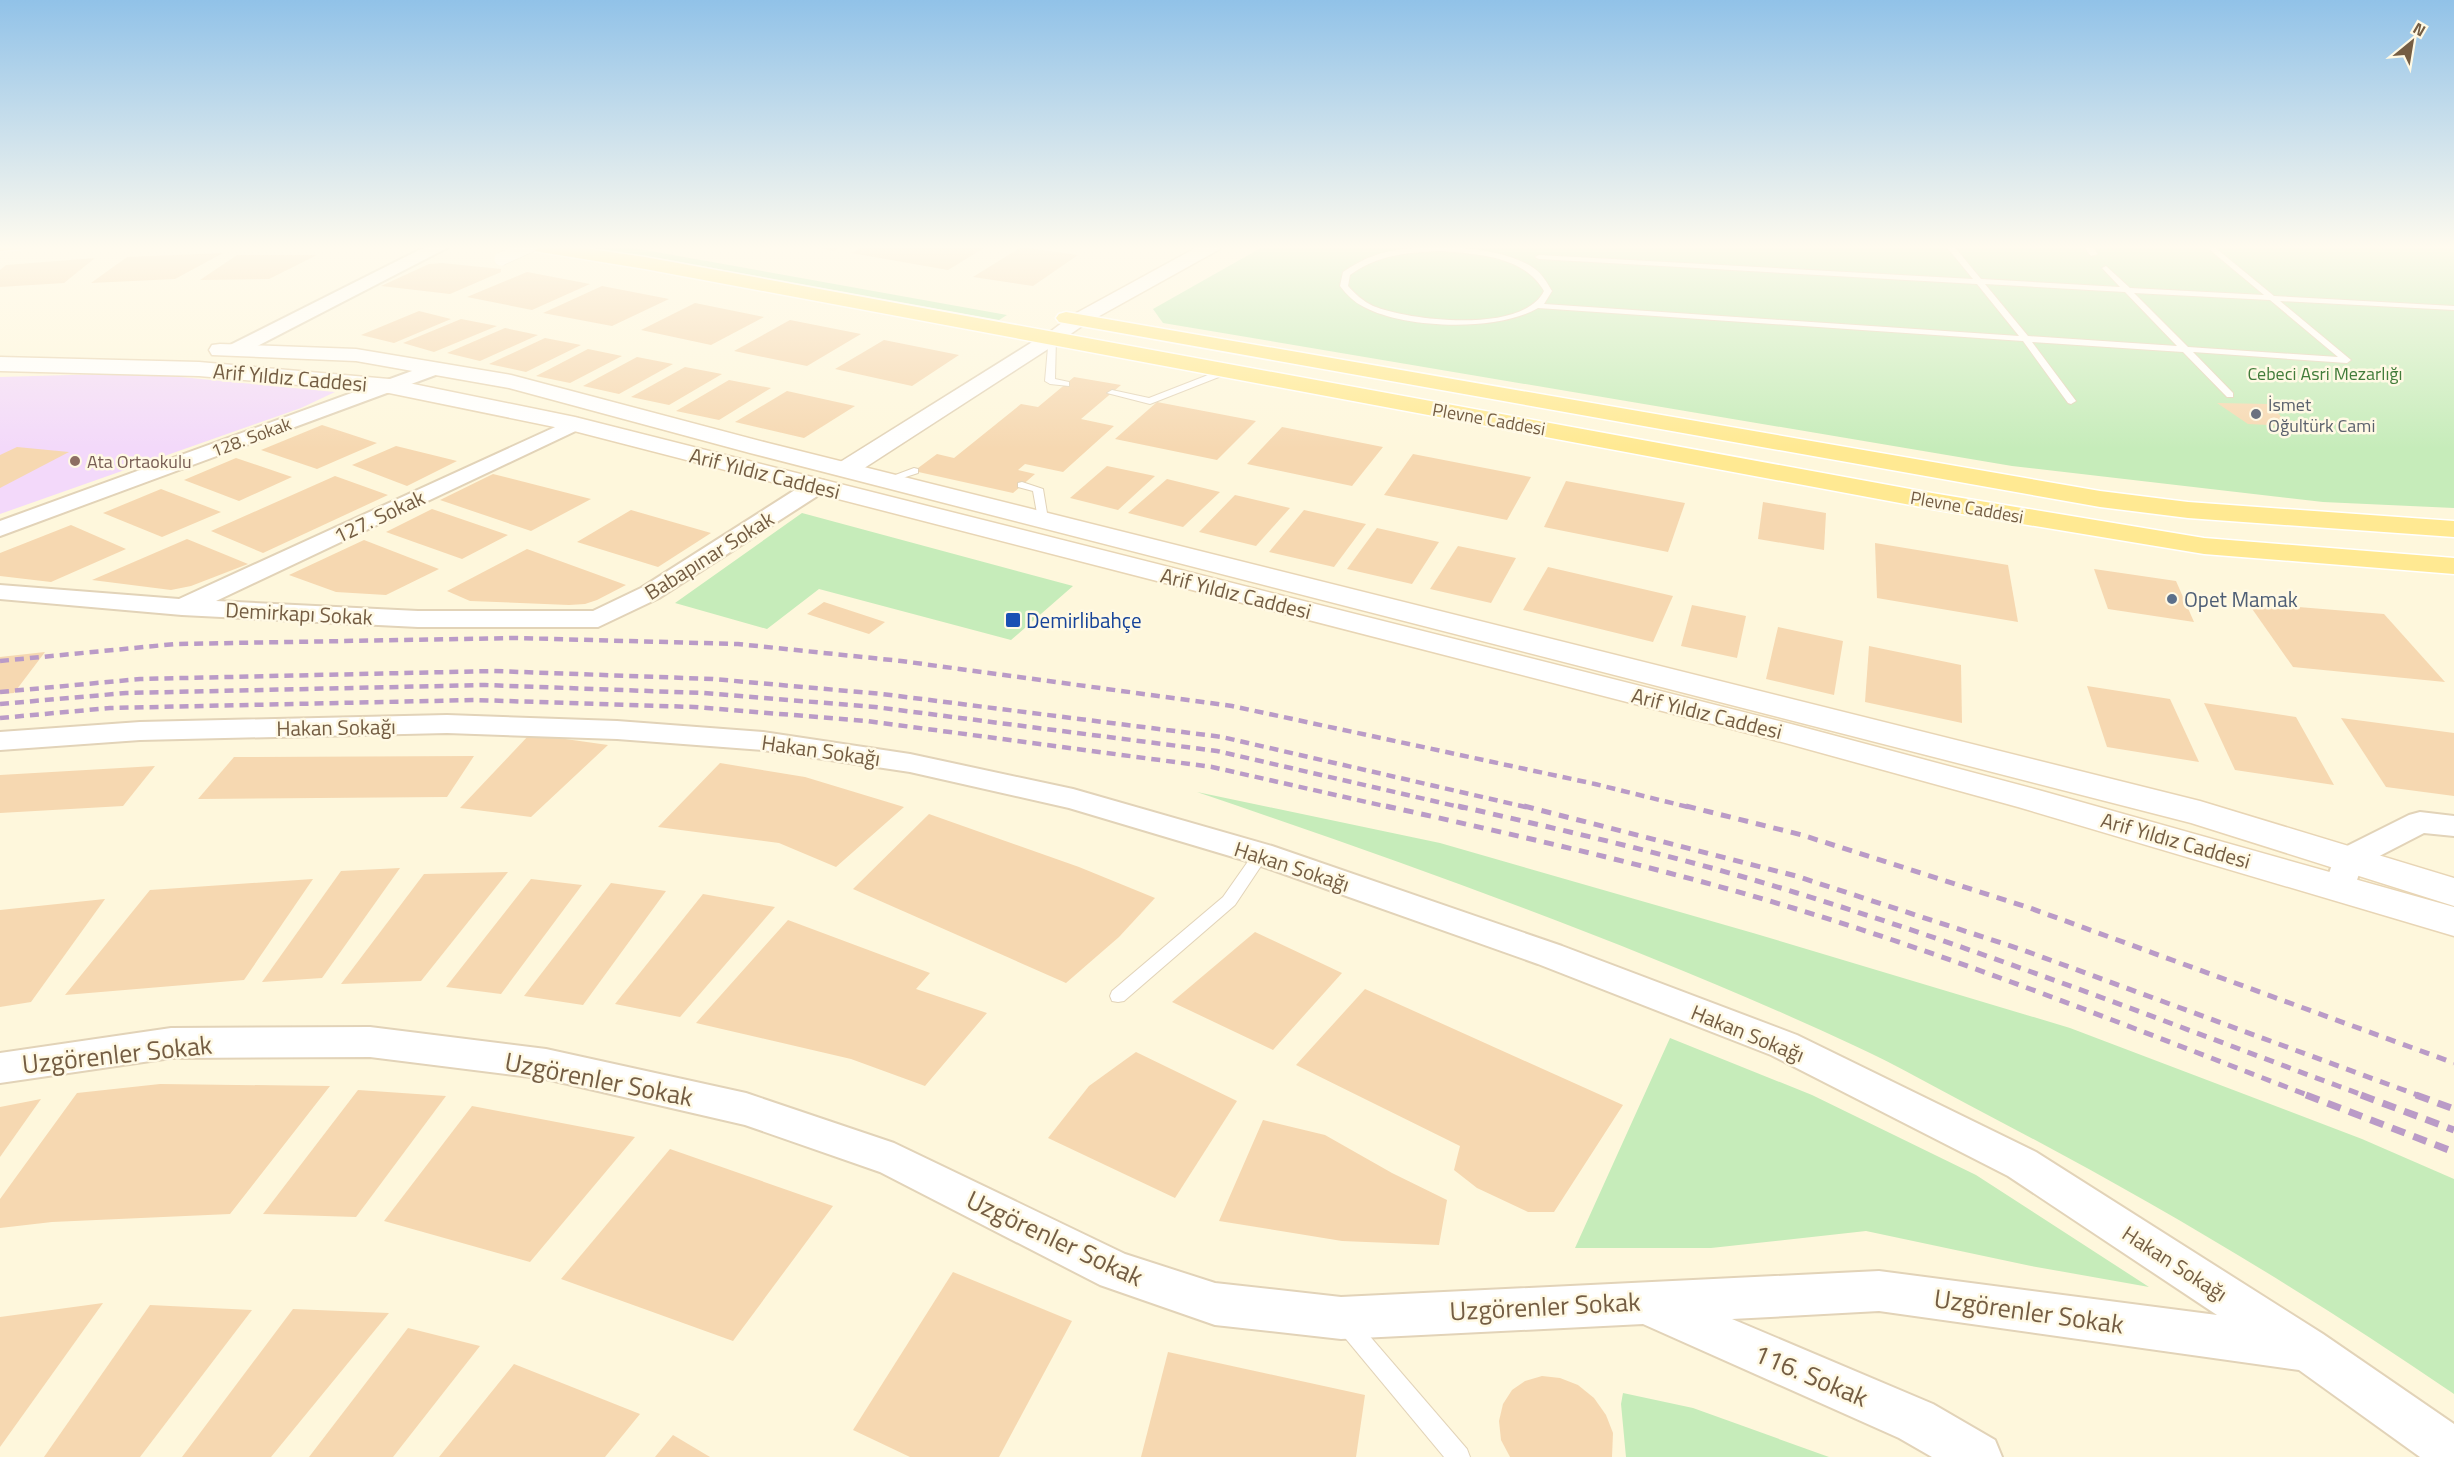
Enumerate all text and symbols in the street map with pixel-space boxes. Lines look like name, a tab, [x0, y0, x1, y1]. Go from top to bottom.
north arrow	[2382, 12, 2442, 72]
text: N	[2409, 16, 2430, 42]
street label: Arif Yıldız Caddesi	[212, 354, 368, 400]
park label: Cebeci Asri Mezarlığı	[2247, 360, 2403, 387]
place label: İsmet Oğultürk Cami	[2268, 391, 2375, 439]
street label: Plevne Caddesi	[1430, 396, 1548, 442]
marker: İsmet Oğultürk Cami	[2249, 407, 2263, 421]
street label: 128. Sokak	[207, 410, 295, 464]
street label: Arif Yıldız Caddesi	[686, 439, 844, 507]
place label: Ata Ortaokulu	[87, 448, 192, 475]
marker: Ata Ortaokulu	[68, 454, 82, 468]
street label: 127. Sokak	[328, 481, 430, 551]
street label: Plevne Caddesi	[1908, 484, 2026, 530]
street label: Babapınar Sokak	[638, 502, 780, 608]
street label: Arif Yıldız Caddesi	[1157, 559, 1315, 627]
place label: Opet Mamak	[2184, 583, 2298, 615]
marker: Opet Mamak	[2165, 592, 2179, 606]
street label: Demirkapı Sokak	[225, 593, 373, 633]
place label: Demirlibahçe	[1026, 604, 1142, 636]
marker: Demirlibahçe	[1004, 611, 1022, 629]
street label: Arif Yıldız Caddesi	[1628, 679, 1786, 747]
street label: Hakan Sokağı	[276, 710, 396, 744]
street label: Hakan Sokağı	[760, 726, 882, 774]
street label: Arif Yıldız Caddesi	[2097, 803, 2255, 877]
street label: Hakan Sokağı	[1230, 832, 1354, 900]
street label: Hakan Sokağı	[1687, 996, 1809, 1070]
street label: Uzgörenler Sokak	[20, 1025, 214, 1083]
street label: Uzgörenler Sokak	[502, 1042, 696, 1116]
street label: Uzgörenler Sokak	[960, 1180, 1150, 1296]
street label: Hakan Sokağı	[2116, 1217, 2234, 1309]
street label: Uzgörenler Sokak	[1932, 1278, 2126, 1344]
street label: Uzgörenler Sokak	[1449, 1282, 1641, 1330]
street label: 116. Sokak	[1748, 1333, 1874, 1417]

